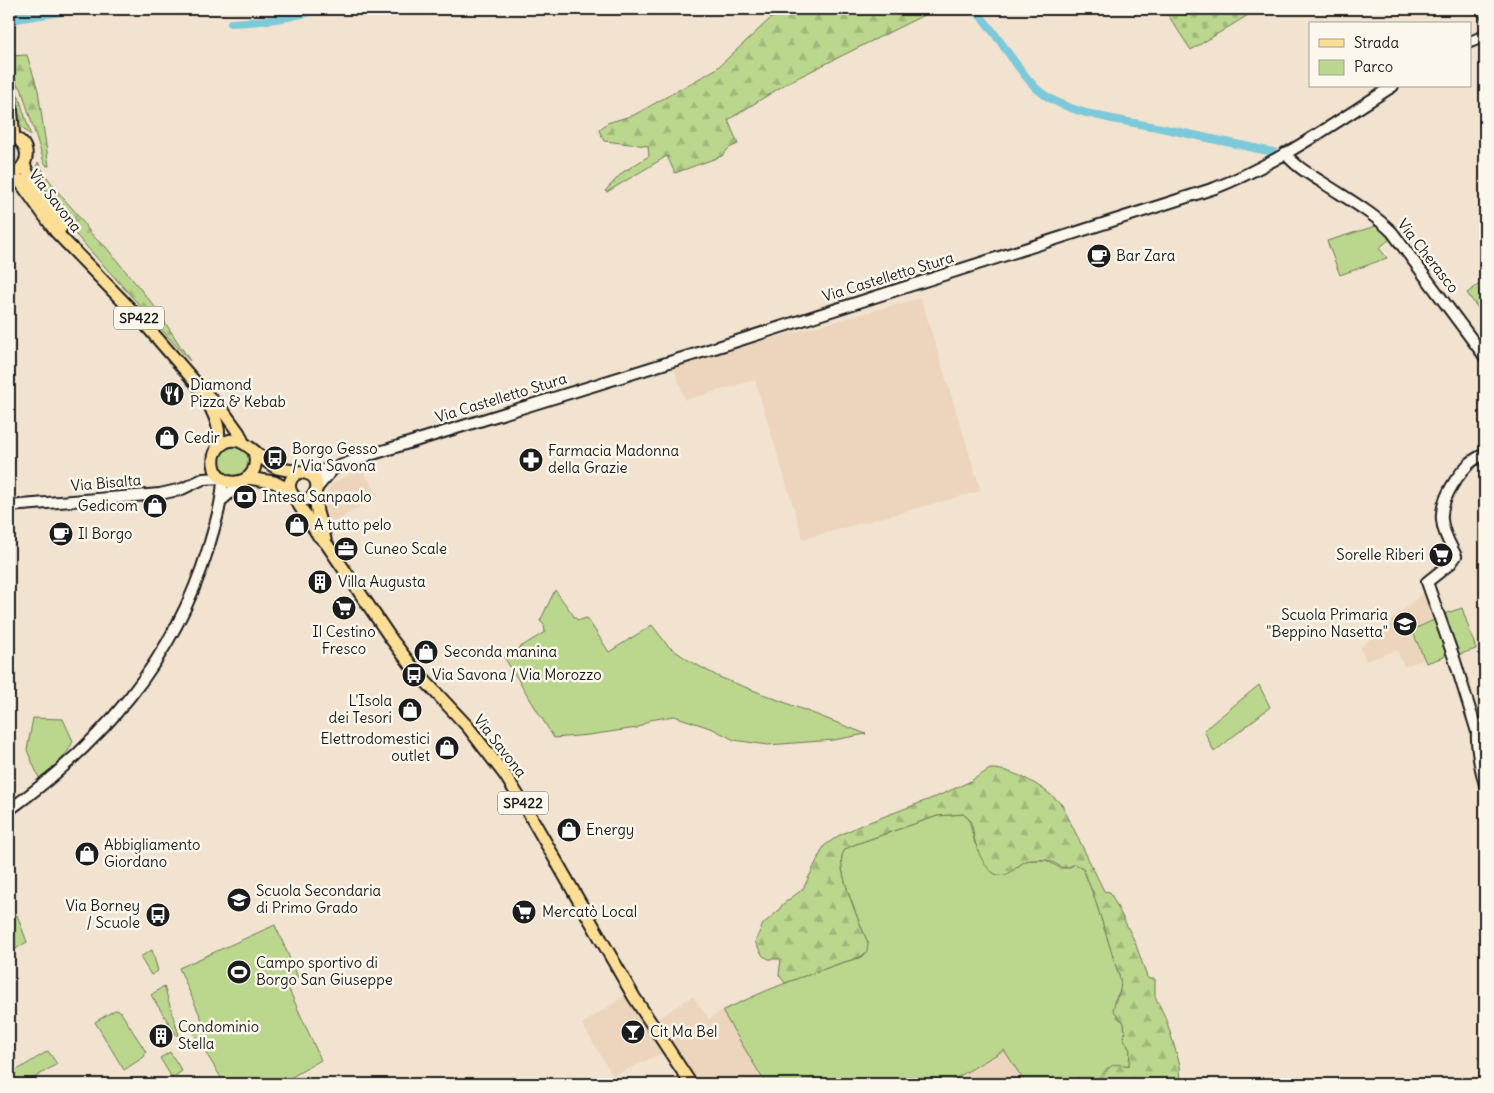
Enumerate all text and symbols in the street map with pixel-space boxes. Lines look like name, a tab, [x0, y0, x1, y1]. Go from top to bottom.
legend	[1309, 22, 1472, 88]
text: Strada	[1354, 33, 1399, 52]
text: Parco	[1354, 57, 1393, 76]
street label: Via Savona	[25, 165, 86, 236]
street label: Via Cherasco	[1394, 215, 1463, 297]
cafe icon: Bar Zara	[1086, 243, 1112, 269]
place label: Bar Zara	[1116, 246, 1176, 265]
street label: Via Castelletto Stura	[820, 247, 956, 306]
road number: SP422	[114, 306, 164, 330]
street label: Via Castelletto Stura	[433, 368, 569, 427]
place label: Diamond Pizza & Kebab	[190, 375, 286, 411]
restaurant icon: Diamond Pizza & Kebab	[159, 381, 185, 407]
shop icon: Cedir	[154, 425, 180, 451]
place label: Cedir	[184, 428, 220, 447]
place label: Borgo Gesso / Via Savona	[292, 439, 378, 475]
place label: Farmacia Madonna della Grazie	[548, 441, 679, 477]
bus stop icon: Borgo Gesso / Via Savona	[262, 445, 288, 471]
pharmacy icon: Farmacia Madonna della Grazie	[518, 447, 544, 473]
street label: Via Bisalta	[70, 470, 142, 495]
bank icon: Intesa Sanpaolo	[232, 484, 258, 510]
place label: Intesa Sanpaolo	[262, 487, 372, 506]
shop icon: Gedicom	[142, 493, 168, 519]
place label: Gedicom	[78, 496, 138, 515]
shop icon: A tutto pelo	[284, 512, 310, 538]
place label: A tutto pelo	[314, 515, 392, 534]
cafe icon: Il Borgo	[48, 521, 74, 547]
place label: Il Borgo	[78, 524, 132, 543]
office icon: Cuneo Scale	[333, 536, 359, 562]
place label: Cuneo Scale	[364, 539, 447, 558]
supermarket icon: Sorelle Riberi	[1428, 542, 1454, 568]
place label: Sorelle Riberi	[1336, 545, 1424, 564]
building icon: Villa Augusta	[307, 569, 333, 595]
place label: Villa Augusta	[338, 572, 426, 591]
supermarket icon: Il Cestino Fresco	[331, 595, 357, 621]
place label: Scuola Primaria "Beppino Nasetta"	[1266, 605, 1388, 641]
school or university icon: Scuola Primaria "Beppino Nasetta"	[1392, 611, 1418, 637]
place label: Il Cestino Fresco	[312, 622, 376, 658]
shop icon: Seconda manina	[413, 639, 439, 665]
place label: Seconda manina	[444, 642, 557, 661]
bus stop icon: Via Savona / Via Morozzo	[401, 662, 427, 688]
place label: Via Savona / Via Morozzo	[432, 665, 602, 684]
place label: L'Isola dei Tesori	[329, 691, 392, 727]
shop icon: L'Isola dei Tesori	[397, 697, 423, 723]
street label: Via Savona	[470, 710, 531, 781]
place label: Elettrodomestici outlet	[320, 729, 430, 765]
shop icon: Elettrodomestici outlet	[434, 735, 460, 761]
road number: SP422	[498, 791, 548, 814]
shop icon: Energy	[556, 817, 582, 843]
place label: Energy	[586, 820, 634, 839]
place label: Abbigliamento Giordano	[104, 835, 200, 871]
shop icon: Abbigliamento Giordano	[74, 841, 100, 867]
place label: Scuola Secondaria di Primo Grado	[256, 881, 381, 917]
school or university icon: Scuola Secondaria di Primo Grado	[226, 887, 252, 913]
place label: Via Borney / Scuole	[65, 896, 140, 932]
supermarket icon: Mercatò Local	[511, 899, 537, 925]
bus stop icon: Via Borney / Scuole	[145, 902, 171, 928]
place label: Mercatò Local	[542, 902, 637, 921]
place label: Campo sportivo di Borgo San Giuseppe	[256, 953, 393, 989]
sports icon: Campo sportivo di Borgo San Giuseppe	[226, 959, 252, 985]
place label: Condominio Stella	[178, 1017, 259, 1053]
bar icon: Cit Ma Bel	[620, 1019, 646, 1045]
place label: Cit Ma Bel	[650, 1022, 717, 1041]
building icon: Condominio Stella	[148, 1023, 174, 1049]

